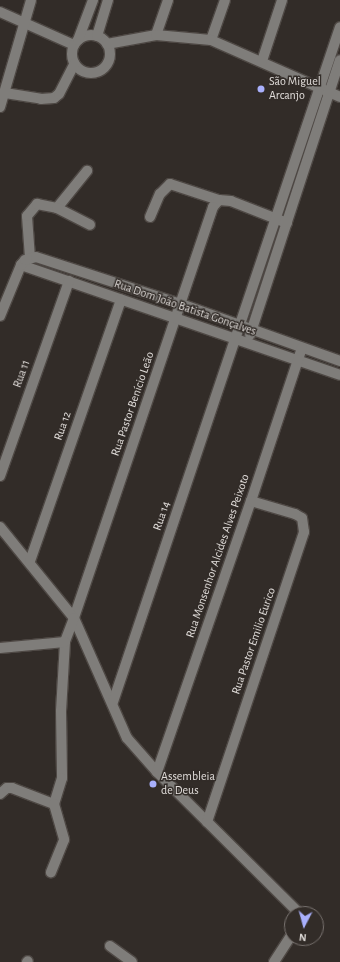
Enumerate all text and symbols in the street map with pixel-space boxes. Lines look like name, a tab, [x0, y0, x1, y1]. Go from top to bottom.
place label: São Miguel Arcanjo	[269, 75, 321, 103]
marker: São Miguel Arcanjo	[256, 84, 266, 94]
street label: Rua Dom João Batista Gonçalves	[112, 277, 258, 339]
street label: Rua Pastor Benício Leão	[108, 350, 158, 458]
street label: Rua 11	[10, 358, 34, 390]
street label: Rua 12	[51, 410, 75, 442]
street label: Rua Monsenhor Alcides Alves Peixoto	[183, 472, 253, 640]
street label: Rua 14	[150, 499, 174, 533]
street label: Rua Pastor Emilio Eurico	[229, 586, 279, 696]
place label: Assembleia de Deus	[161, 770, 215, 798]
marker: Assembleia de Deus	[148, 779, 158, 789]
north arrow	[284, 906, 324, 946]
text: N	[298, 932, 307, 943]

